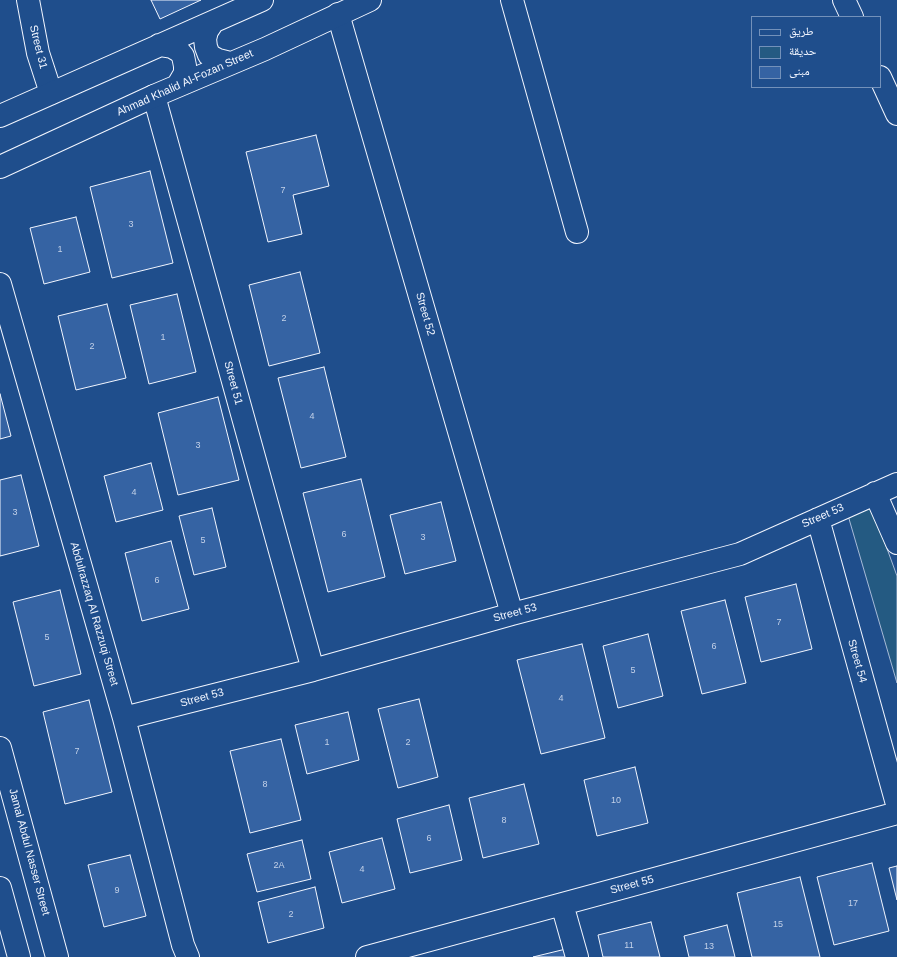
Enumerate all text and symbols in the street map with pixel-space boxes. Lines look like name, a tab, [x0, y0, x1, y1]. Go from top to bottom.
legend	[751, 16, 881, 88]
street label: Street 31	[26, 24, 50, 70]
text: طريق	[789, 24, 814, 38]
text: حديقة	[789, 44, 817, 58]
street label: Ahmad Khalid Al-Fozan Street	[115, 47, 255, 119]
text: مبنى	[789, 64, 810, 78]
house number: 7	[280, 186, 286, 196]
house number: 3	[128, 220, 134, 230]
house number: 1	[57, 245, 63, 255]
street label: Street 52	[413, 291, 437, 337]
house number: 2	[281, 314, 287, 324]
house number: 1	[160, 333, 166, 343]
house number: 2	[89, 342, 95, 352]
street label: Street 51	[221, 360, 245, 406]
house number: 4	[309, 412, 315, 422]
house number: 3	[195, 441, 201, 451]
house number: 4	[131, 488, 137, 498]
street label: Street 53	[800, 501, 846, 531]
house number: 3	[12, 508, 18, 518]
house number: 6	[341, 530, 347, 540]
house number: 3	[420, 533, 426, 543]
house number: 5	[200, 536, 206, 546]
street label: Abdulrazzaq Al Razzuqi Street	[67, 540, 121, 688]
house number: 6	[154, 576, 160, 586]
street label: Street 53	[492, 601, 538, 625]
house number: 7	[776, 618, 782, 628]
house number: 5	[44, 633, 50, 643]
street label: Street 54	[845, 638, 869, 684]
house number: 6	[711, 642, 717, 652]
house number: 5	[630, 666, 636, 676]
street label: Street 53	[179, 686, 225, 710]
house number: 4	[558, 694, 564, 704]
house number: 1	[324, 738, 330, 748]
house number: 2	[405, 738, 411, 748]
house number: 7	[74, 747, 80, 757]
house number: 8	[262, 780, 268, 790]
street label: Jamal Abdul Nasser Street	[6, 787, 52, 917]
house number: 10	[611, 796, 621, 806]
house number: 8	[501, 816, 507, 826]
house number: 6	[426, 834, 432, 844]
house number: 2A	[273, 861, 285, 871]
house number: 4	[359, 865, 365, 875]
street label: Street 55	[609, 873, 655, 897]
house number: 9	[114, 886, 120, 896]
house number: 17	[848, 899, 858, 909]
house number: 2	[288, 910, 294, 920]
house number: 15	[773, 920, 783, 930]
house number: 11	[624, 941, 634, 951]
house number: 13	[704, 942, 714, 952]

